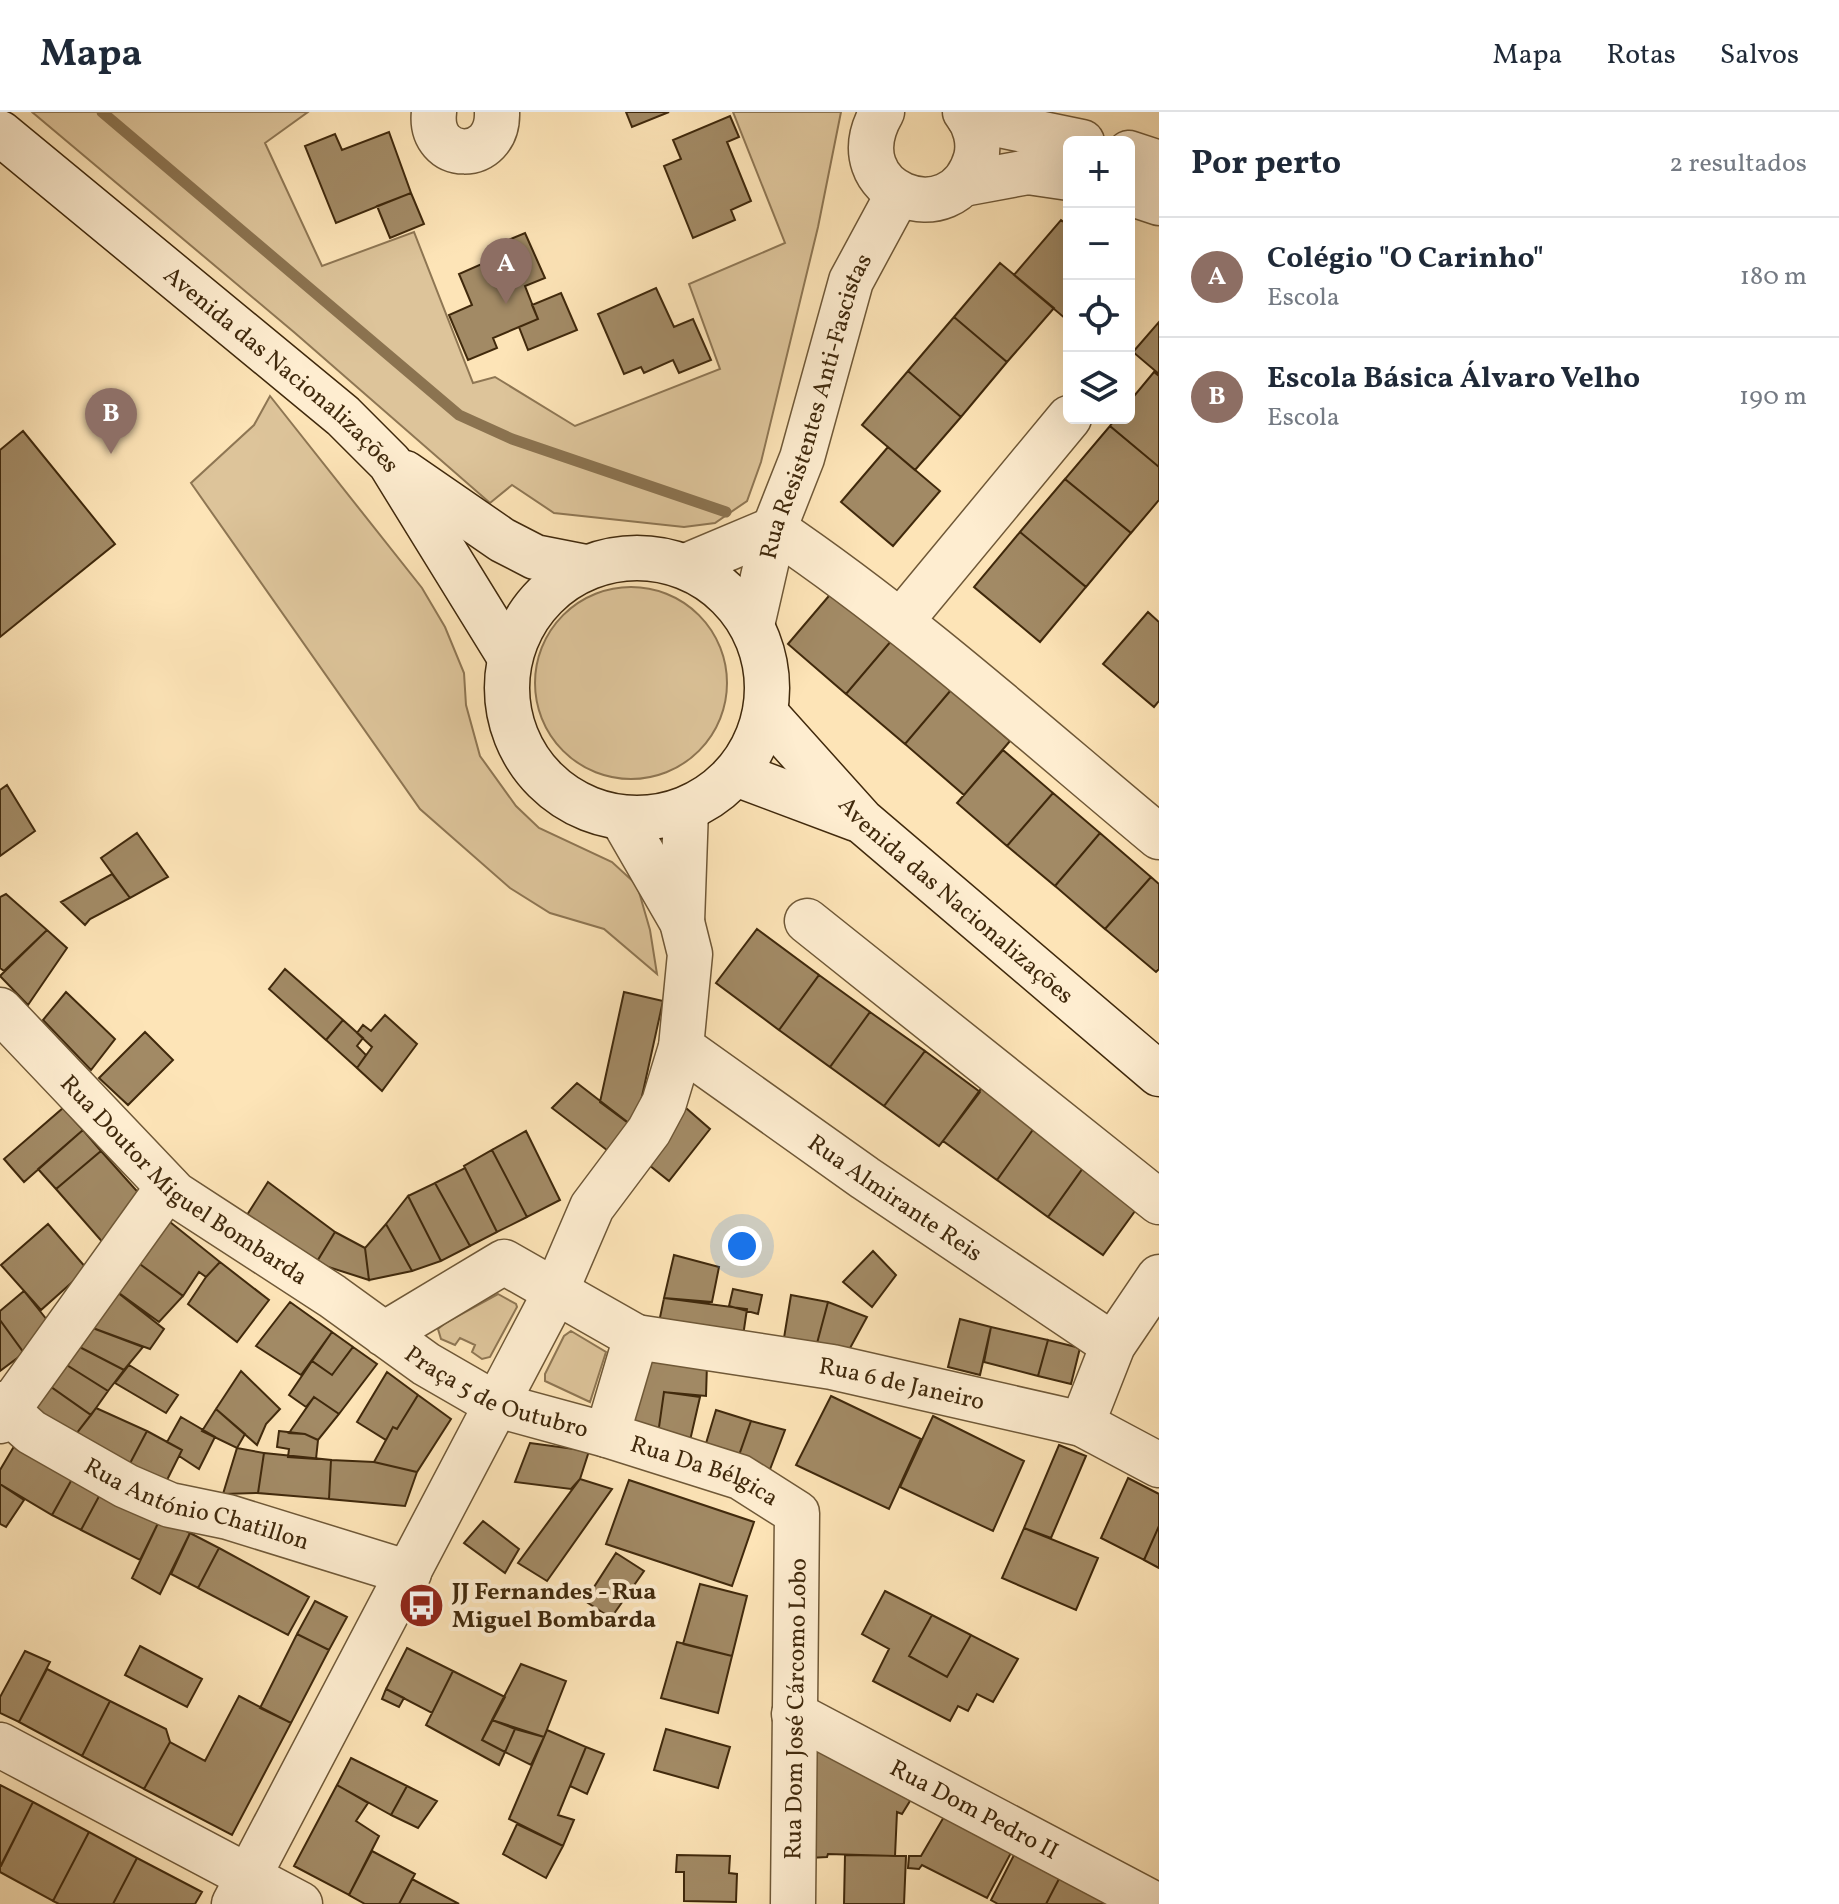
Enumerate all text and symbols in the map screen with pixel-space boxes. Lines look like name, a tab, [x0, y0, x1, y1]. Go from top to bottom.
text: Mapa	[40, 29, 142, 82]
text: Mapa	[1493, 36, 1563, 75]
text: Rotas	[1607, 36, 1676, 75]
text: Salvos	[1720, 36, 1799, 75]
map controls	[1063, 136, 1135, 424]
button: +	[1063, 136, 1135, 208]
text: Por perto	[1191, 141, 1341, 188]
text: 2 resultados	[1669, 146, 1807, 182]
button: −	[1063, 208, 1135, 280]
pin: A	[480, 238, 532, 304]
text: Colégio "O Carinho"	[1267, 238, 1544, 280]
street label: Rua Resistentes Anti-Fascistas	[753, 248, 882, 563]
street label: Avenida das Nacionalizações	[155, 259, 407, 480]
text: A	[1208, 259, 1226, 295]
text: 180 m	[1740, 259, 1807, 295]
button: locate	[1063, 280, 1135, 352]
text: Escola	[1267, 280, 1340, 316]
button: layers	[1063, 352, 1135, 424]
text: Escola Básica Álvaro Velho	[1267, 358, 1640, 400]
text: B	[1208, 379, 1226, 415]
text: 190 m	[1739, 379, 1807, 415]
pin: B	[85, 388, 137, 454]
text: Escola	[1267, 400, 1340, 436]
street label: Avenida das Nacionalizações	[829, 790, 1080, 1013]
street label: Rua Doutor Miguel Bombarda	[51, 1068, 314, 1295]
street label: Rua Almirante Reis	[800, 1127, 988, 1271]
your location	[722, 1226, 762, 1266]
street label: Praça 5 de Outubro	[397, 1339, 592, 1448]
street label: Rua 6 de Janeiro	[816, 1350, 988, 1420]
street label: Rua Da Bélgica	[626, 1428, 784, 1516]
street label: Rua António Chatillon	[77, 1450, 313, 1560]
street label: Rua Dom José Cárcomo Lobo	[777, 1558, 817, 1860]
place label: JJ Fernandes - Rua Miguel Bombarda	[451, 1576, 656, 1638]
bus stop icon: JJ Fernandes - Rua Miguel Bombarda	[397, 1581, 445, 1629]
street label: Rua Dom Pedro II	[883, 1753, 1064, 1869]

